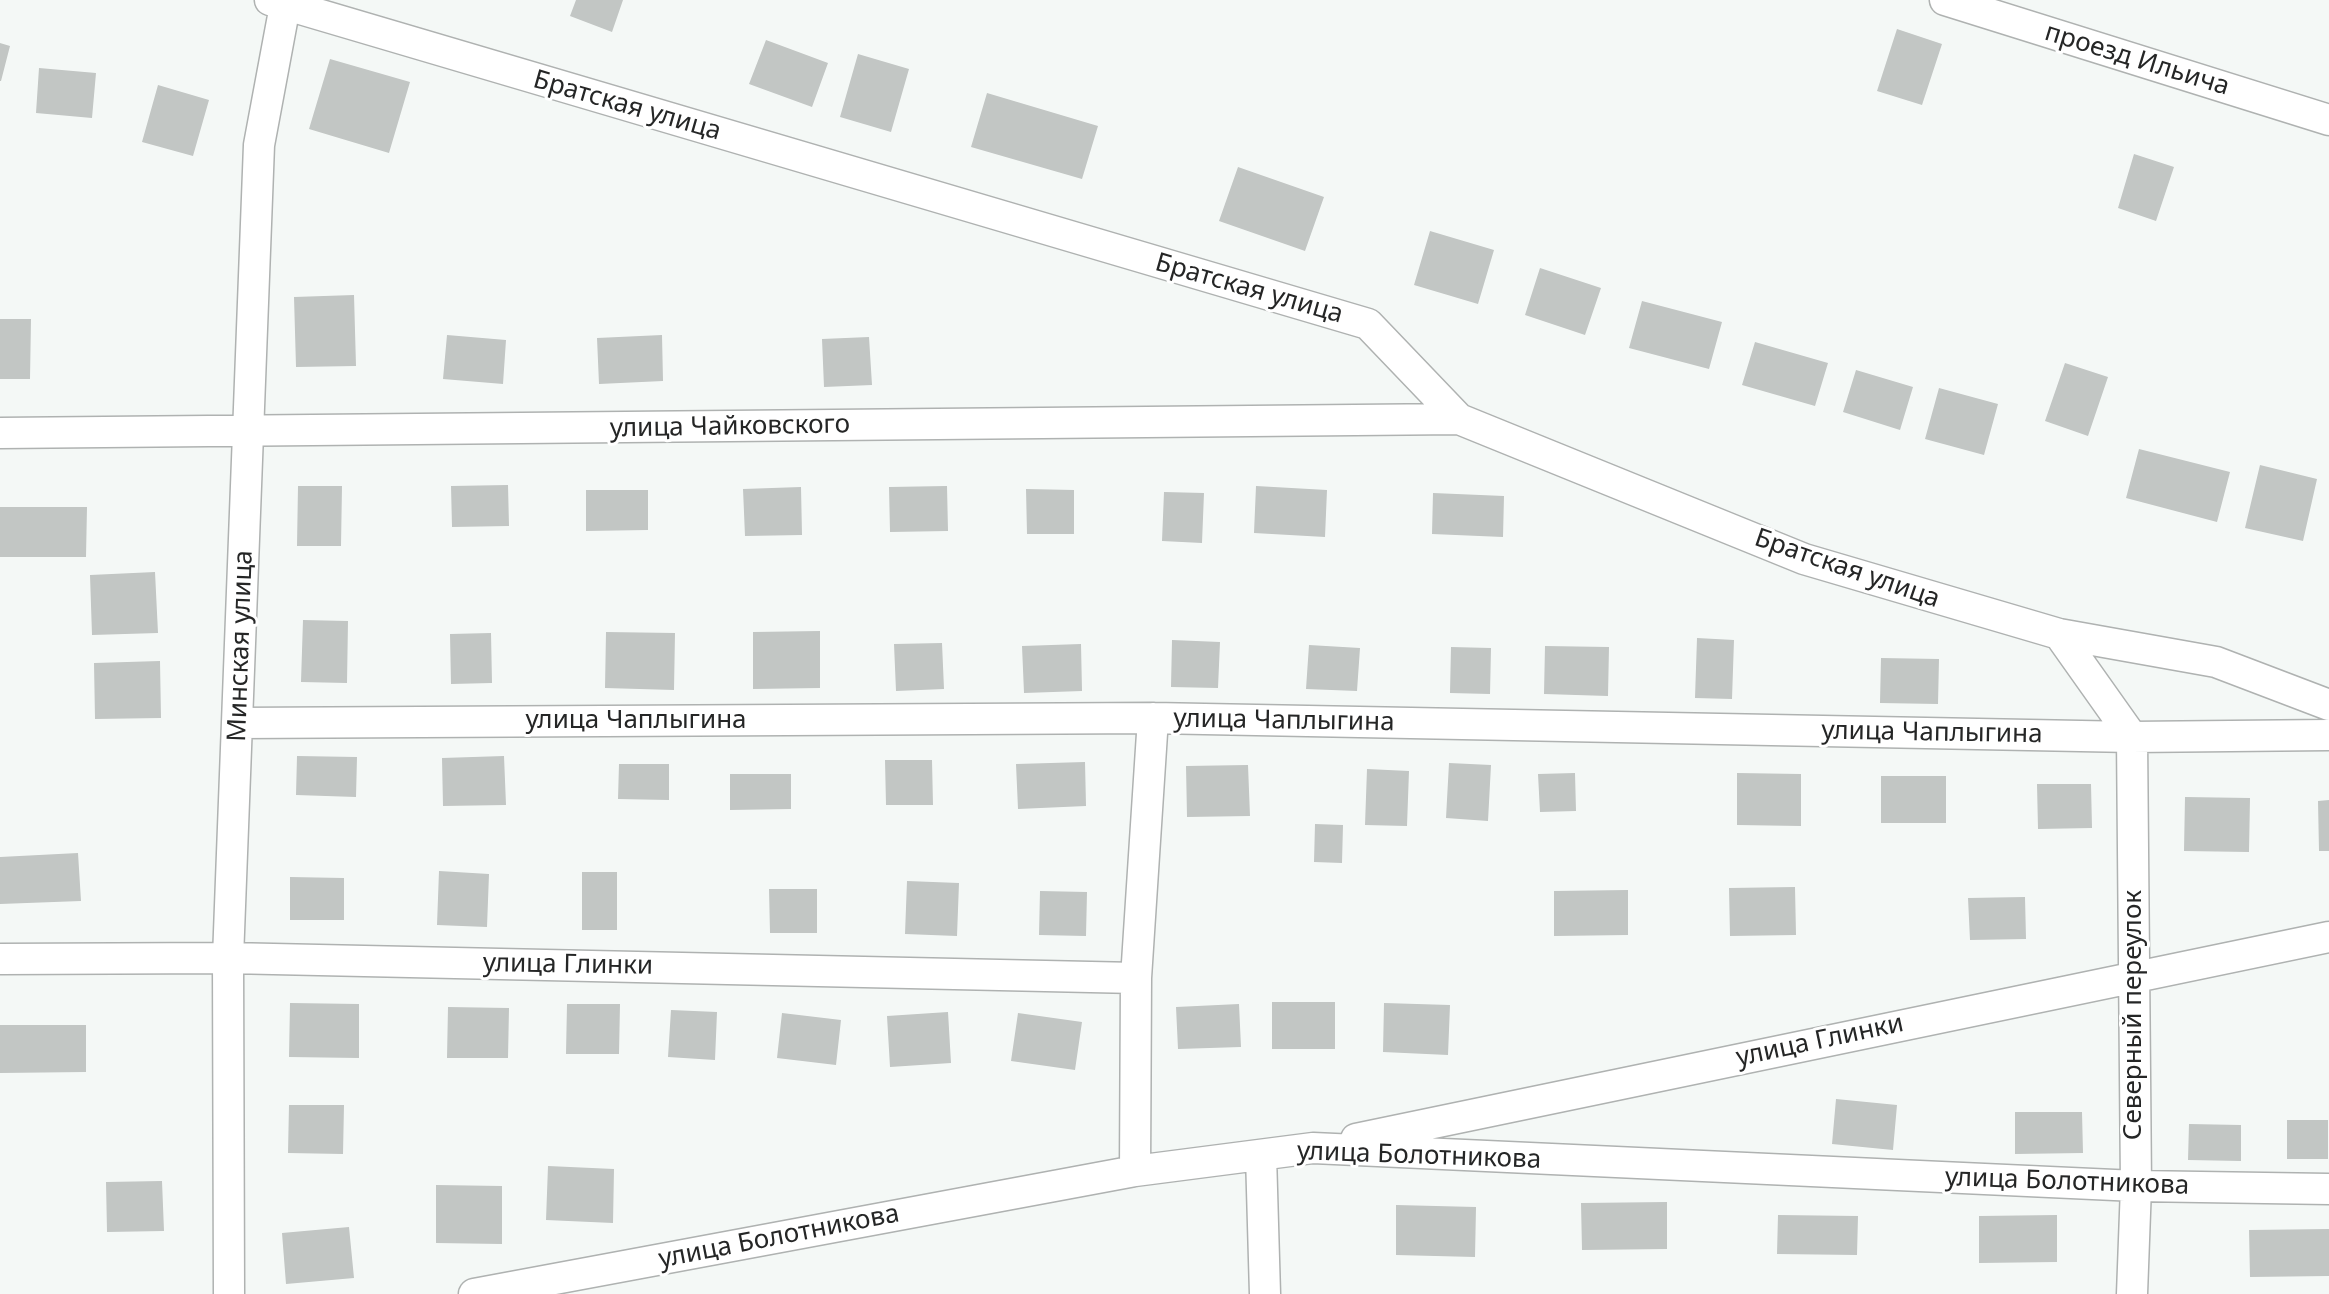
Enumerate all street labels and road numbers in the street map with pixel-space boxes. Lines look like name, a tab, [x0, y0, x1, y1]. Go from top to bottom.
street label: проезд Ильича	[2041, 17, 2233, 103]
street label: Братская улица	[530, 64, 724, 148]
street label: Братская улица	[1152, 247, 1346, 331]
street label: улица Чайковского	[610, 409, 850, 445]
street label: Братская улица	[1750, 523, 1944, 615]
street label: Минская улица	[222, 550, 260, 742]
street label: улица Чаплыгина	[1173, 703, 1395, 739]
street label: улица Чаплыгина	[525, 705, 747, 737]
street label: улица Чаплыгина	[1821, 715, 2043, 751]
street label: Северный переулок	[2118, 890, 2150, 1140]
street label: улица Глинки	[483, 948, 653, 982]
street label: улица Глинки	[1733, 1008, 1907, 1074]
street label: улица Болотникова	[1296, 1136, 1542, 1176]
street label: улица Болотникова	[1944, 1162, 2190, 1202]
street label: улица Болотникова	[656, 1198, 902, 1276]

